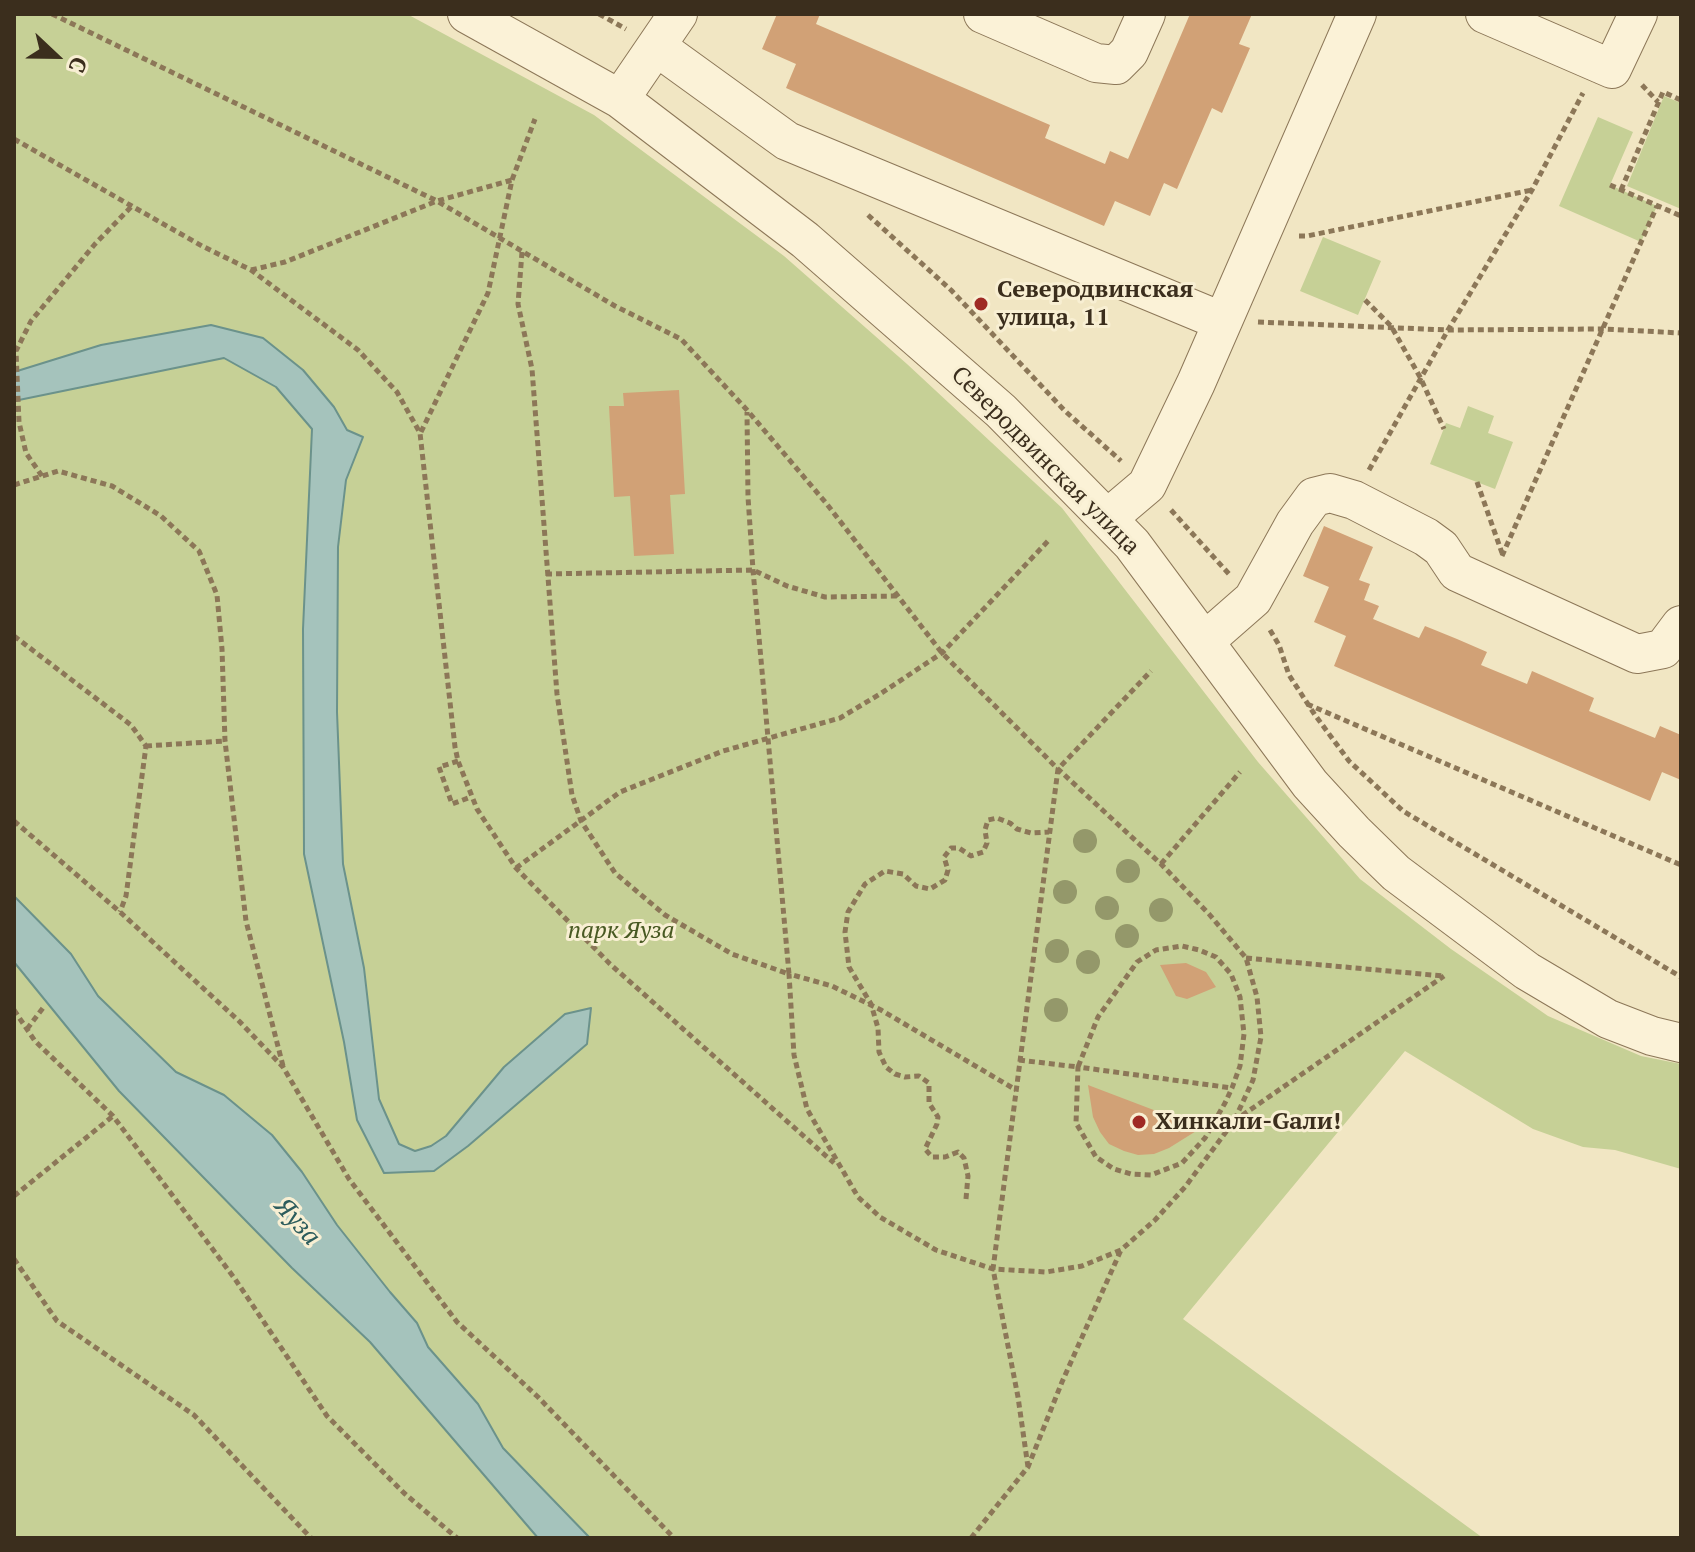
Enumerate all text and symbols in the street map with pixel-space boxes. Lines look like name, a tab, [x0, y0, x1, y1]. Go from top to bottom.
north arrow	[16, 16, 96, 96]
text: С	[63, 53, 95, 77]
place label: Северодвинская улица, 11	[997, 276, 1194, 332]
marker: Северодвинская улица, 11	[972, 295, 990, 313]
street label: Северодвинская улица	[945, 361, 1145, 561]
park label: парк Яуза	[568, 917, 674, 945]
place label: Хинкали-Gали!	[1155, 1108, 1341, 1136]
marker: Хинкали-Gали!	[1130, 1113, 1148, 1131]
water label: Яуза	[268, 1192, 326, 1252]

